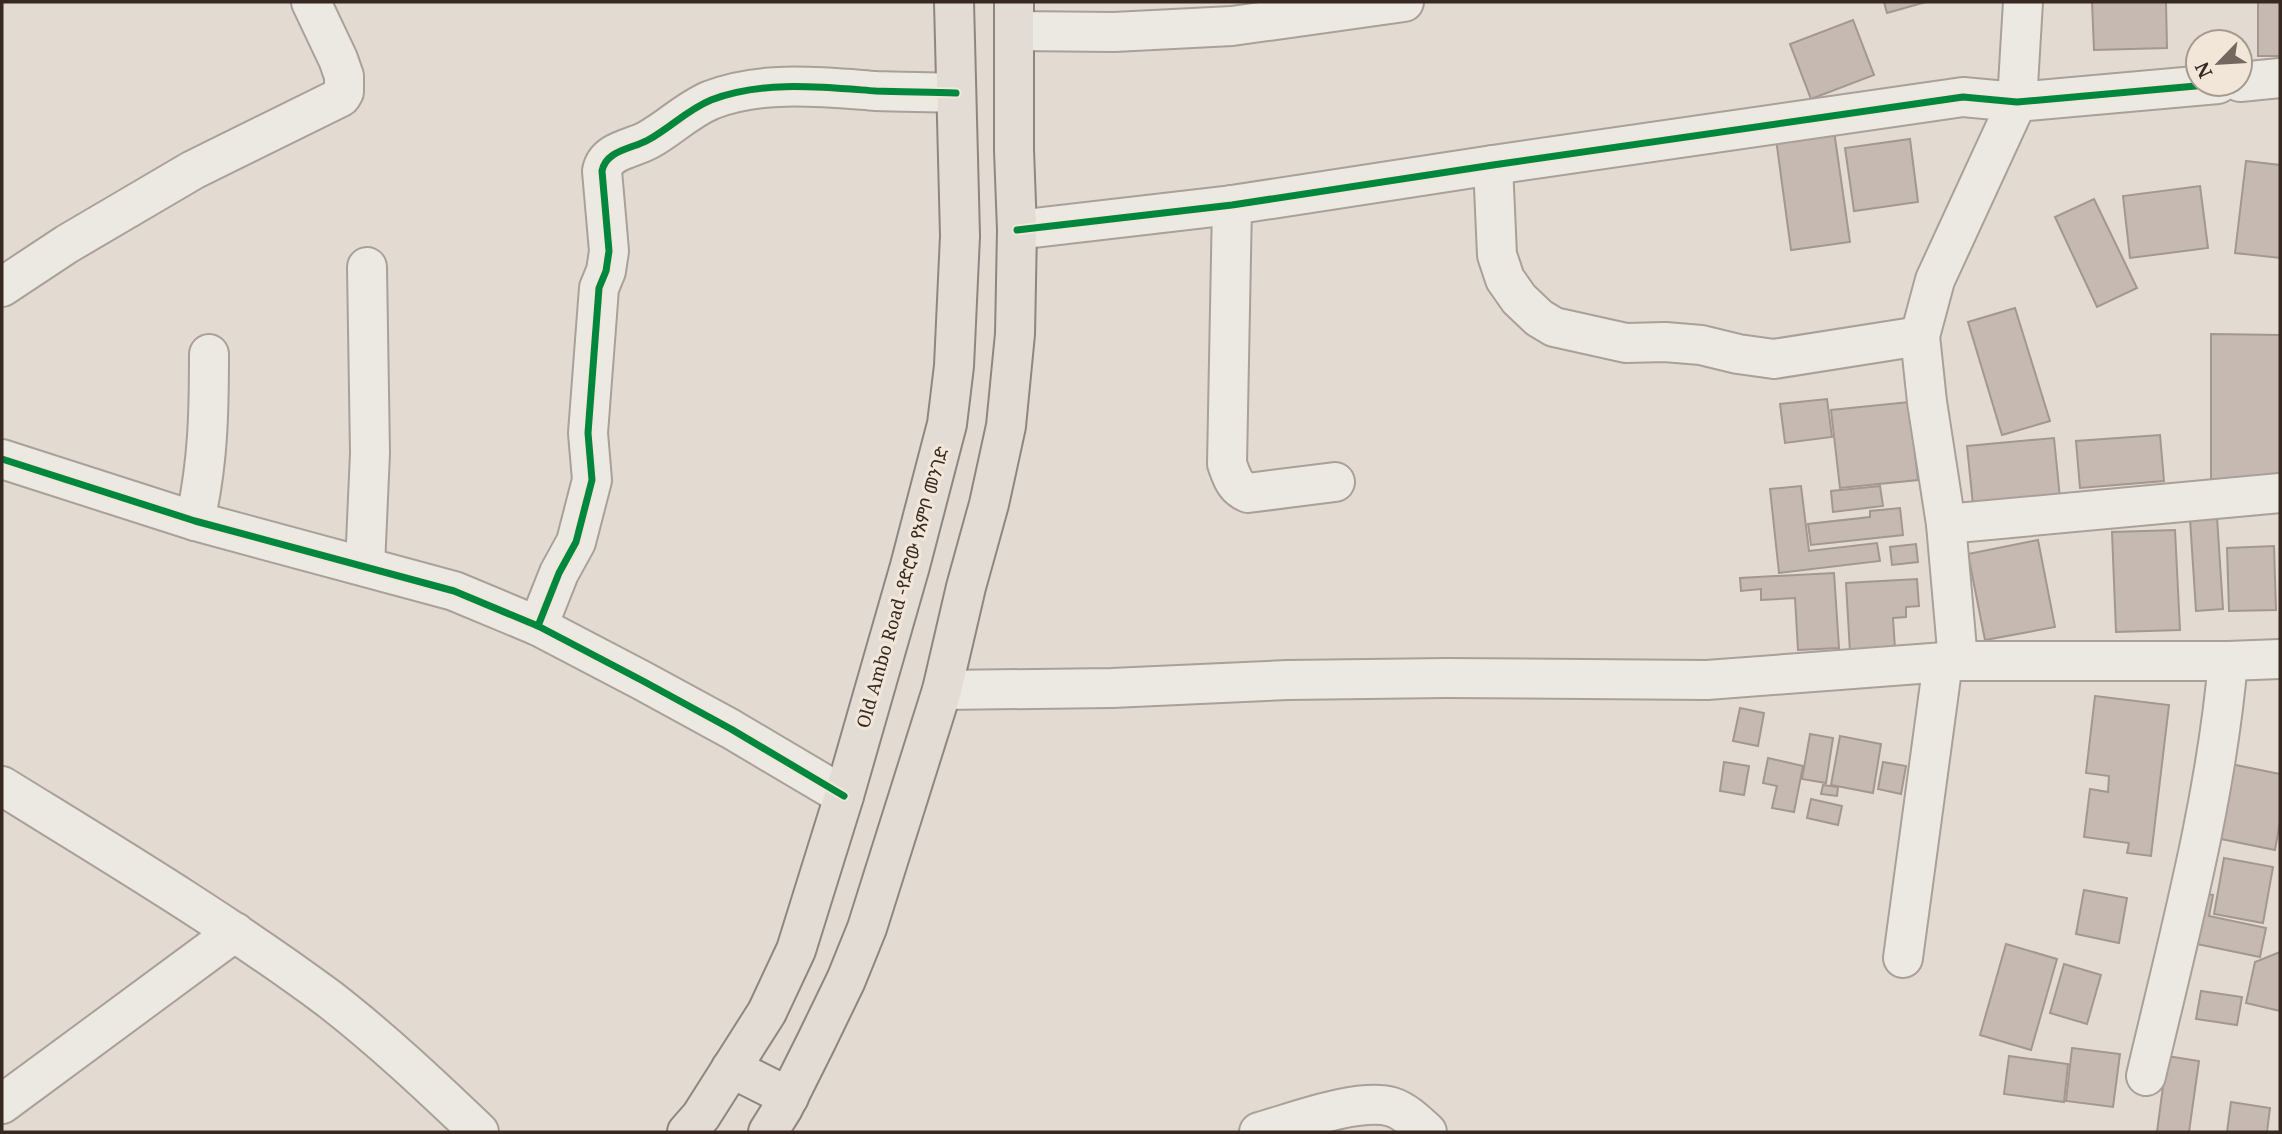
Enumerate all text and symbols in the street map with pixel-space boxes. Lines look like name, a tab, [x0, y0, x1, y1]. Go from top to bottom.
north arrow	[2184, 28, 2254, 98]
text: N	[2189, 58, 2219, 82]
street label: Old Ambo Road -የድሮው የአምቦ መንገድ	[850, 443, 954, 731]

